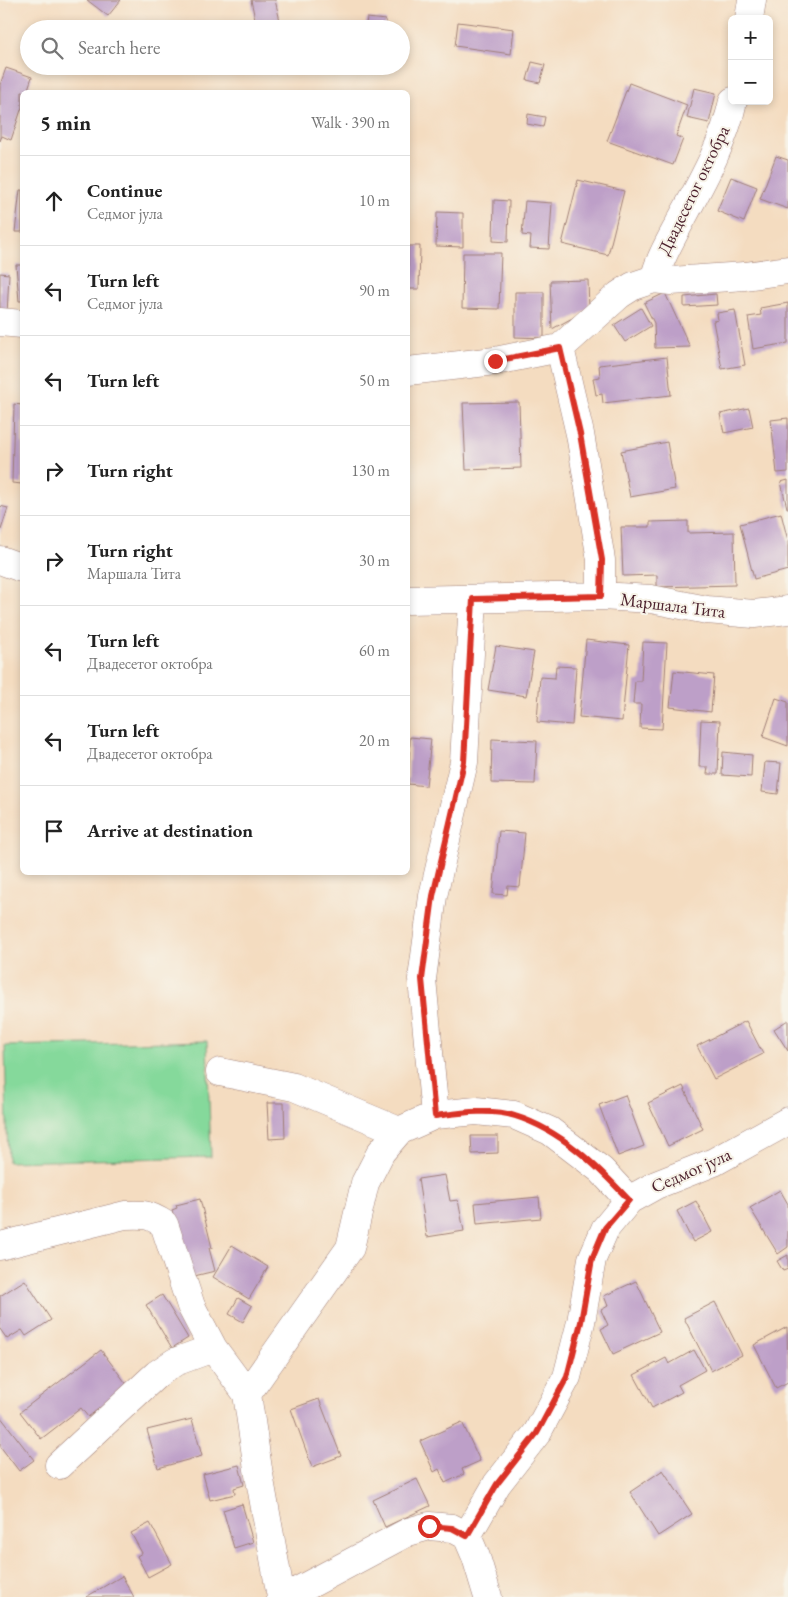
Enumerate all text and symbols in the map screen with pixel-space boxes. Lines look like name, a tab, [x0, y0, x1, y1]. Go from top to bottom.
map controls	[728, 15, 773, 105]
button: +	[728, 15, 773, 60]
search box	[20, 20, 410, 75]
icon: search	[38, 34, 66, 62]
text: Search here	[78, 35, 160, 60]
button: −	[728, 60, 773, 105]
text: 5 min	[40, 109, 91, 136]
text: Walk · 390 m	[311, 112, 390, 133]
street label: Двадесетог октобра	[652, 121, 735, 259]
text: Continue	[87, 178, 162, 203]
icon: ahead	[40, 187, 68, 215]
text: 10 m	[359, 190, 390, 211]
text: Седмог јула	[87, 203, 163, 224]
text: Turn left	[87, 268, 159, 293]
icon: left	[40, 277, 68, 305]
text: 90 m	[359, 280, 390, 301]
text: Седмог јула	[87, 293, 163, 314]
route end	[484, 350, 507, 373]
icon: left	[40, 367, 68, 395]
text: Turn left	[87, 368, 159, 393]
text: 50 m	[359, 370, 390, 391]
icon: right	[40, 457, 68, 485]
text: Turn right	[87, 458, 173, 483]
text: 130 m	[351, 460, 390, 481]
text: Turn right	[87, 538, 173, 563]
icon: right	[40, 547, 68, 575]
text: 30 m	[359, 550, 390, 571]
text: Маршала Тита	[87, 563, 181, 584]
street label: Маршала Тита	[619, 587, 728, 623]
text: Turn left	[87, 628, 159, 653]
icon: left	[40, 637, 68, 665]
text: 60 m	[359, 640, 390, 661]
text: Двадесетог октобра	[87, 653, 213, 674]
text: Turn left	[87, 718, 159, 743]
icon: left	[40, 727, 68, 755]
text: 20 m	[359, 730, 390, 751]
text: Двадесетог октобра	[87, 743, 213, 764]
icon: arrive	[40, 817, 68, 845]
text: Arrive at destination	[87, 818, 253, 843]
street label: Седмог јула	[647, 1142, 735, 1198]
route start	[418, 1515, 441, 1538]

